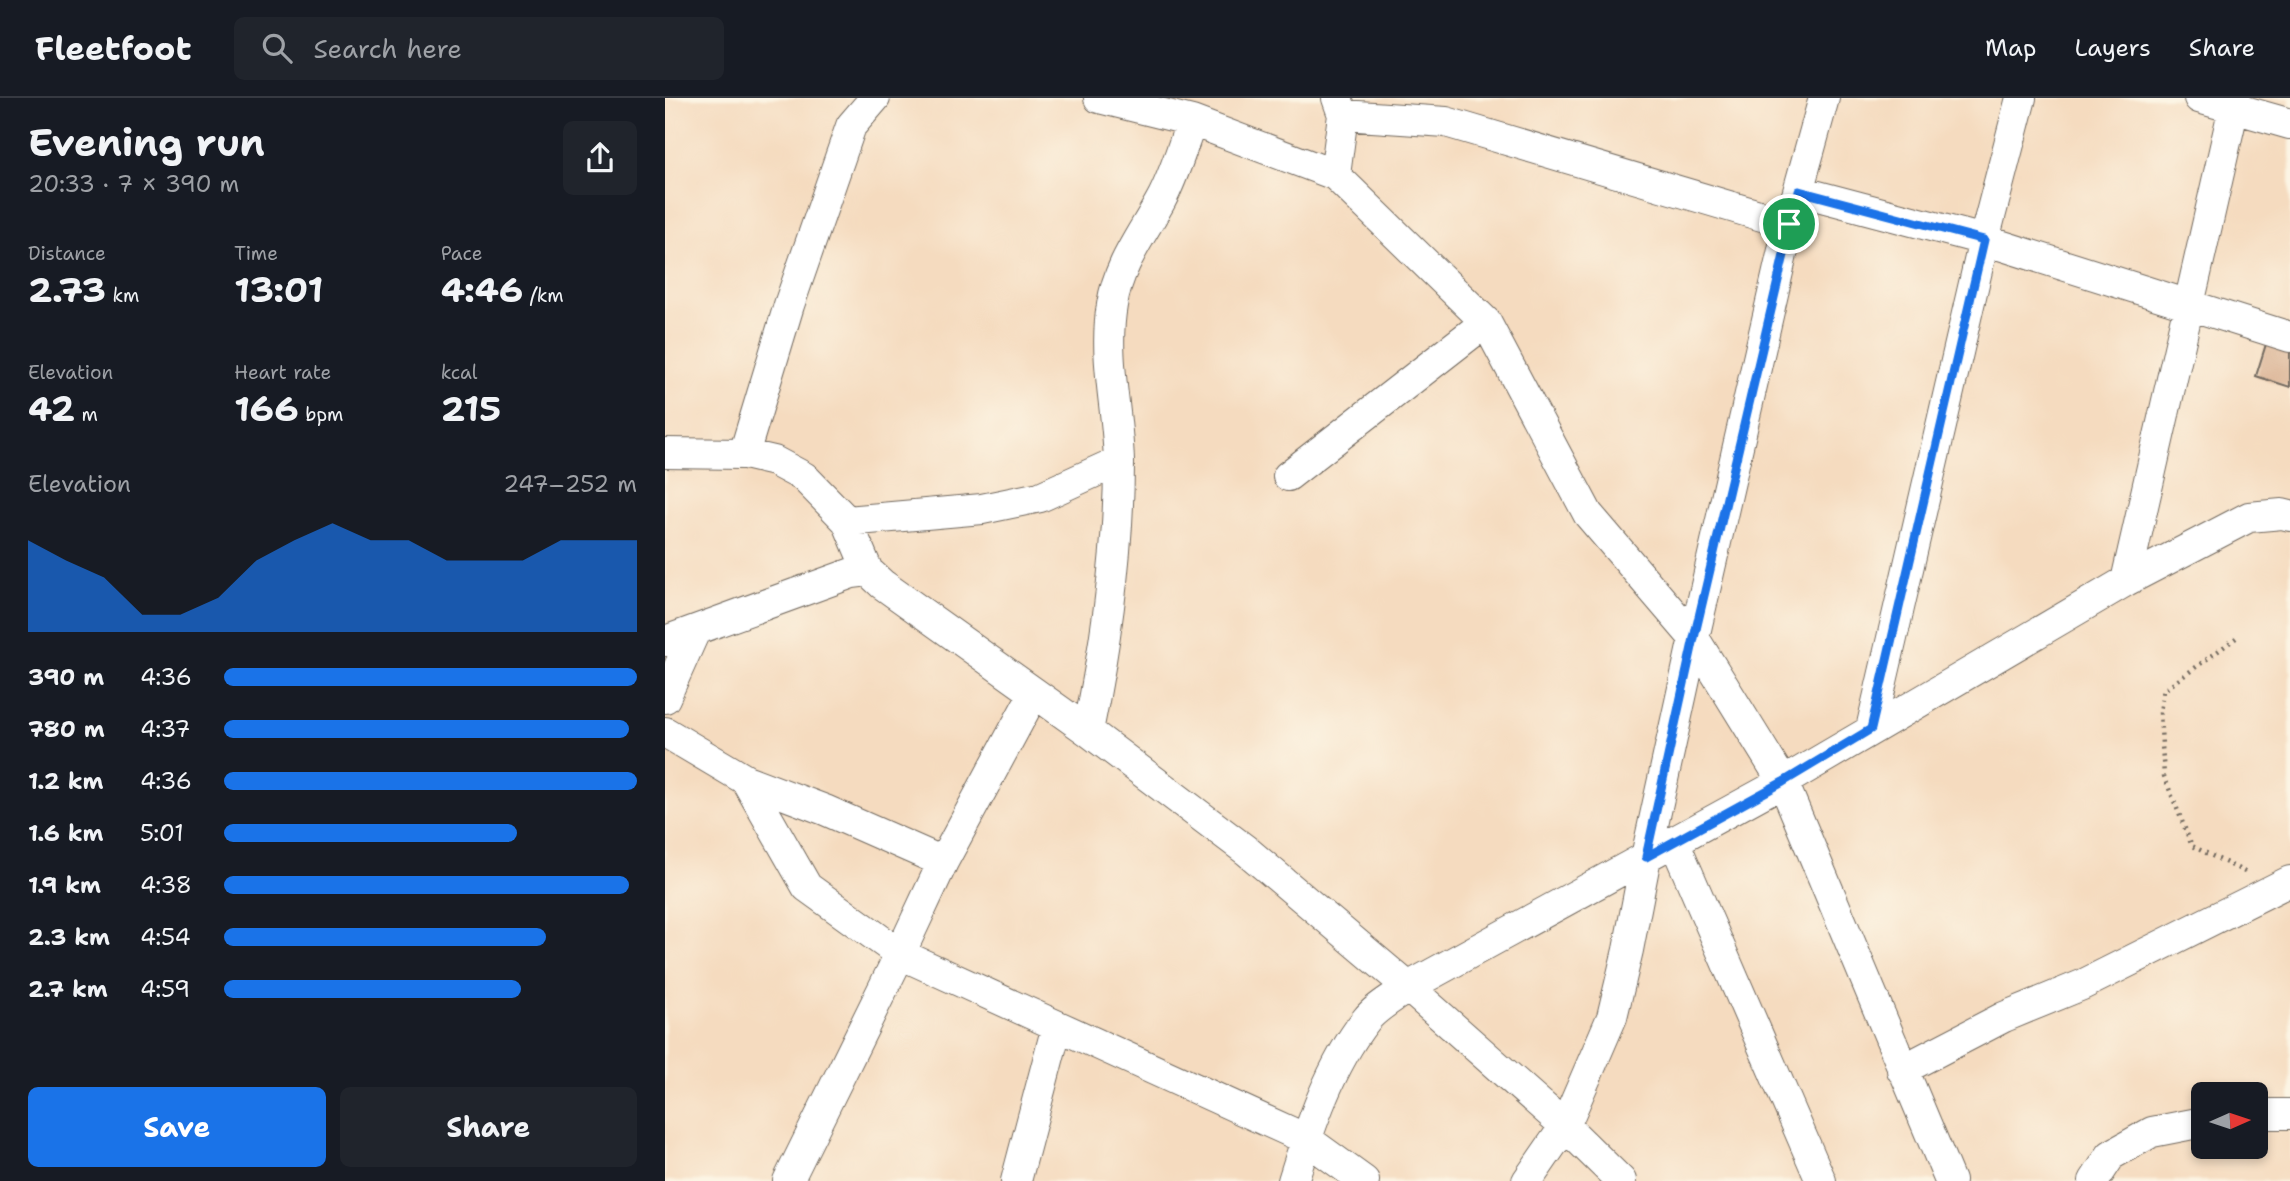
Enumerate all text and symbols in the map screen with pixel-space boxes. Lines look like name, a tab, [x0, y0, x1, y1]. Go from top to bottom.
search box	[234, 17, 724, 80]
text: Fleetfoot	[35, 26, 192, 71]
icon: search	[258, 29, 296, 67]
text: Search here	[314, 31, 462, 66]
text: Map	[1985, 32, 2036, 64]
text: Layers	[2074, 32, 2151, 64]
text: Share	[2189, 32, 2255, 64]
text: Evening run	[28, 117, 265, 168]
button: share	[563, 121, 637, 195]
text: 20:33 · 7 × 390 m	[28, 169, 239, 199]
pin	[1759, 194, 1819, 254]
icon: arrive	[1770, 205, 1808, 243]
text: Distance	[28, 241, 106, 266]
text: Time	[234, 241, 278, 266]
text: Pace	[441, 241, 482, 266]
text: 2.73	[28, 266, 106, 313]
text: 13:01	[234, 266, 323, 313]
text: 4:46	[441, 266, 523, 313]
text: km	[106, 283, 139, 308]
text: /km	[523, 283, 564, 308]
text: Elevation	[28, 360, 113, 385]
text: Heart rate	[234, 360, 331, 385]
text: kcal	[441, 360, 478, 385]
text: 42	[28, 385, 75, 432]
text: 166	[234, 385, 299, 432]
text: 215	[441, 385, 501, 432]
text: m	[75, 402, 98, 427]
text: bpm	[299, 402, 343, 427]
text: Elevation	[28, 469, 131, 499]
text: 247–252 m	[503, 469, 637, 499]
text: 390 m	[28, 662, 104, 692]
text: 4:36	[140, 662, 192, 692]
text: 780 m	[28, 714, 105, 744]
text: 4:37	[140, 714, 190, 744]
text: 1.2 km	[28, 766, 104, 796]
text: 4:36	[140, 766, 192, 796]
text: 1.6 km	[28, 818, 103, 848]
text: 5:01	[140, 818, 184, 848]
text: 1.9 km	[28, 870, 101, 900]
text: 4:38	[140, 870, 192, 900]
text: 2.3 km	[28, 922, 110, 952]
text: 4:54	[140, 922, 191, 952]
text: 2.7 km	[28, 974, 108, 1004]
text: 4:59	[140, 974, 190, 1004]
north arrow	[2191, 1082, 2268, 1158]
map controls	[2191, 1082, 2268, 1159]
button: Save	[28, 1087, 326, 1167]
button: Share	[340, 1087, 637, 1167]

